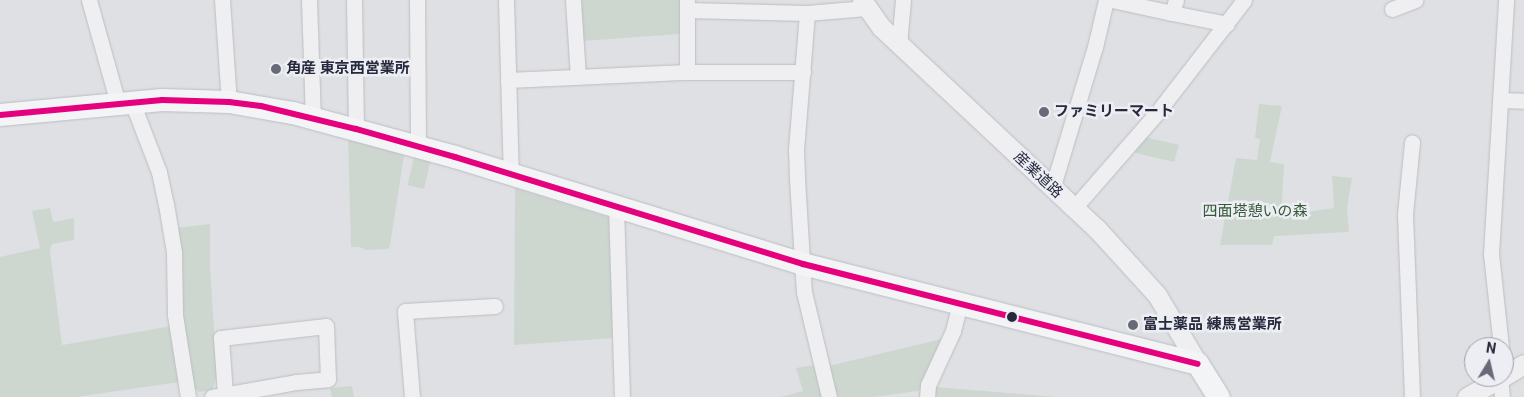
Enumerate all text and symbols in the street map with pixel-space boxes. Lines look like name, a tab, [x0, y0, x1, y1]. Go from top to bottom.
place label: 角産 東京西営業所	[286, 60, 410, 78]
marker: 角産 東京西営業所	[270, 63, 282, 75]
place label: ファミリーマート	[1054, 103, 1174, 121]
marker: ファミリーマート	[1038, 106, 1050, 118]
street label: 産業道路	[1010, 148, 1066, 202]
park label: 四面塔憩いの森	[1203, 203, 1307, 221]
unlabelled marker	[1007, 312, 1017, 322]
place label: 富士薬品 練馬営業所	[1143, 316, 1282, 334]
marker: 富士薬品 練馬営業所	[1127, 319, 1139, 331]
north arrow	[1464, 337, 1514, 387]
text: N	[1485, 339, 1497, 357]

